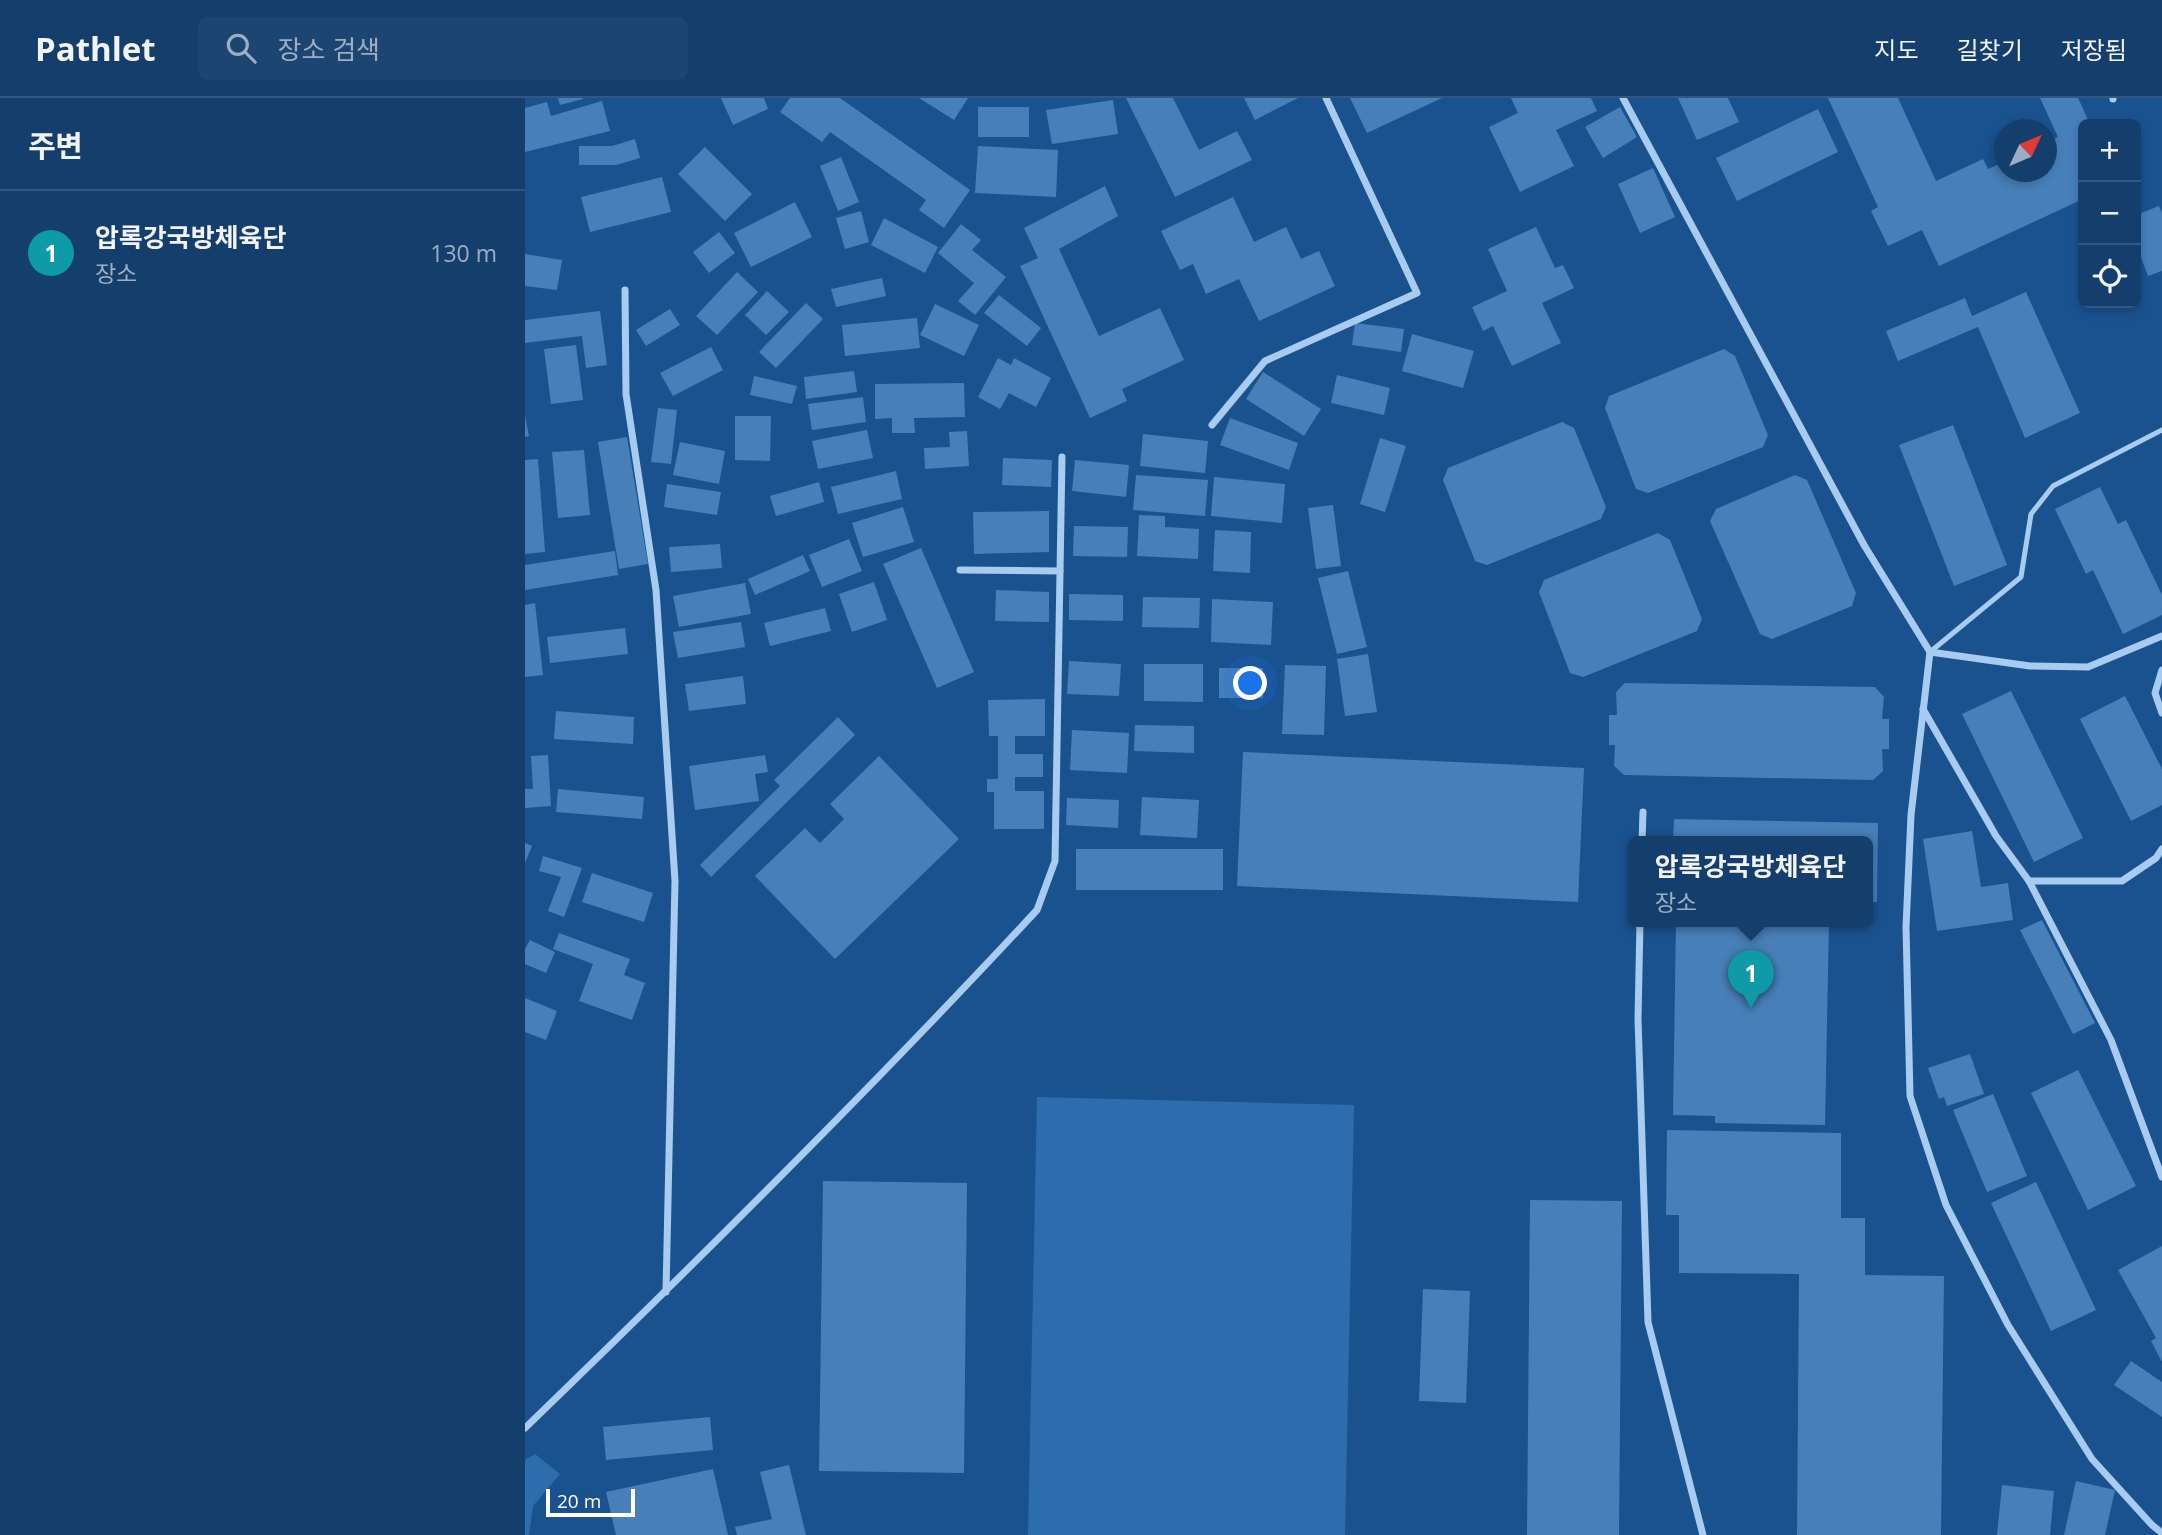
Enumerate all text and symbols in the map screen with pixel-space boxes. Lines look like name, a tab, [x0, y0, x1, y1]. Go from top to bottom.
search box	[198, 17, 688, 80]
text: Pathlet	[35, 26, 156, 71]
icon: search	[222, 29, 260, 67]
text: 장소 검색	[278, 31, 380, 67]
text: 지도	[1874, 33, 1919, 66]
text: 길찾기	[1957, 33, 2023, 66]
text: 저장됨	[2061, 33, 2127, 66]
north arrow	[1994, 119, 2057, 182]
map controls	[2078, 119, 2141, 308]
button: +	[2078, 119, 2141, 182]
text: 주변	[28, 125, 83, 166]
button: −	[2078, 182, 2141, 245]
text: 압록강국방체육단	[95, 219, 286, 255]
text: 1	[44, 237, 58, 269]
text: 130 m	[430, 237, 497, 269]
button: locate	[2078, 245, 2141, 308]
text: 장소	[95, 257, 137, 289]
your location	[1233, 666, 1267, 700]
popup	[1628, 836, 1873, 927]
text: 압록강국방체육단	[1655, 848, 1846, 884]
text: 장소	[1655, 886, 1697, 918]
pin: 1	[1728, 950, 1774, 1008]
scale bar	[546, 1486, 635, 1518]
text: 20 m	[557, 1488, 601, 1514]

